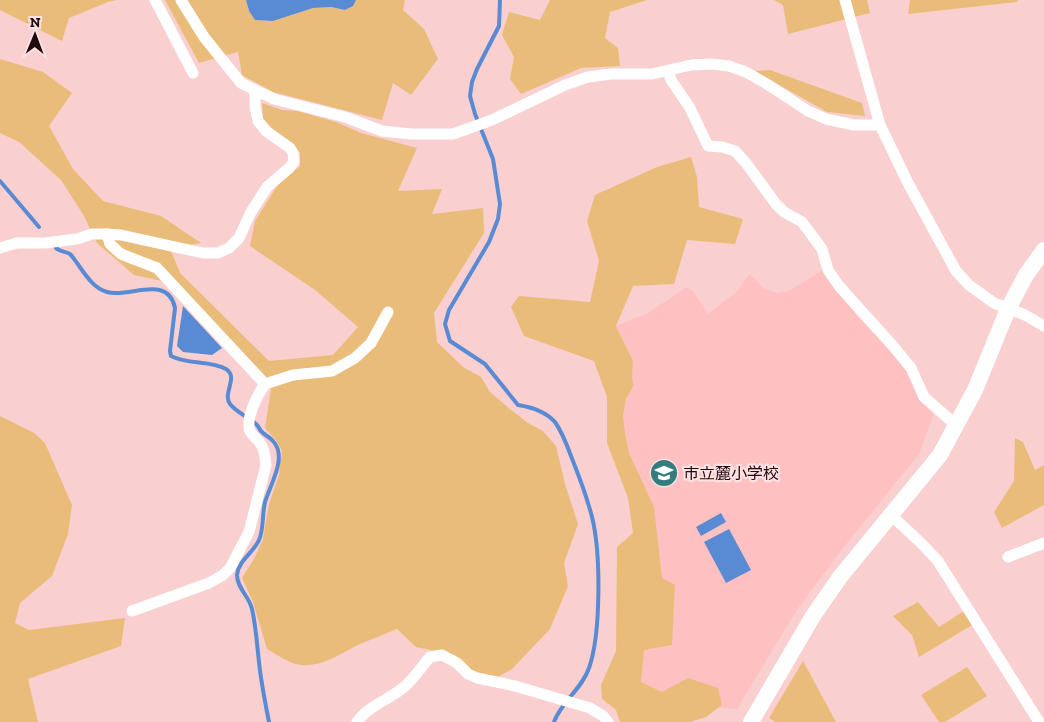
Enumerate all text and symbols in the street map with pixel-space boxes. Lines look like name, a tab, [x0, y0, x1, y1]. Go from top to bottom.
north arrow	[10, 10, 60, 60]
text: N	[30, 14, 41, 31]
school or university icon: 市立麓小学校	[649, 458, 679, 488]
place label: 市立麓小学校	[683, 464, 779, 483]

